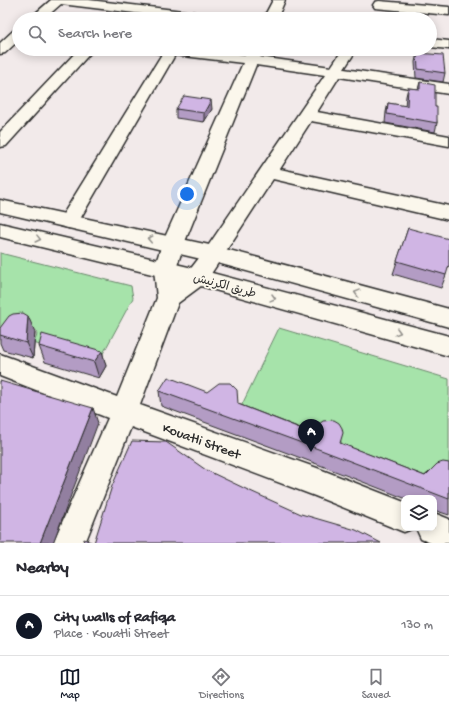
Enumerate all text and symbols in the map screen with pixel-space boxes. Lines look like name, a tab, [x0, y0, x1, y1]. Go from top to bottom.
search box	[12, 12, 437, 56]
icon: search	[26, 23, 48, 45]
text: Search here	[58, 25, 132, 43]
your location	[177, 184, 197, 204]
one-way arrow	[35, 234, 41, 242]
one-way arrow	[147, 235, 153, 243]
street label: طريق الكرنيش	[191, 272, 257, 302]
one-way arrow	[354, 289, 361, 298]
one-way arrow	[269, 293, 276, 302]
one-way arrow	[394, 327, 401, 336]
pin: A	[298, 419, 324, 452]
street label: Kouatli Street	[160, 420, 244, 465]
map controls	[401, 495, 437, 531]
button: layers	[401, 495, 437, 531]
text: Nearby	[16, 559, 69, 579]
text: City walls of Rafiqa	[54, 609, 175, 627]
text: A	[25, 618, 33, 633]
text: 130 m	[401, 618, 433, 633]
text: Place · Kouatli Street	[54, 627, 169, 642]
tab: Map	[59, 666, 81, 702]
tab: Directions	[199, 666, 244, 702]
tab: Saved	[362, 666, 390, 702]

